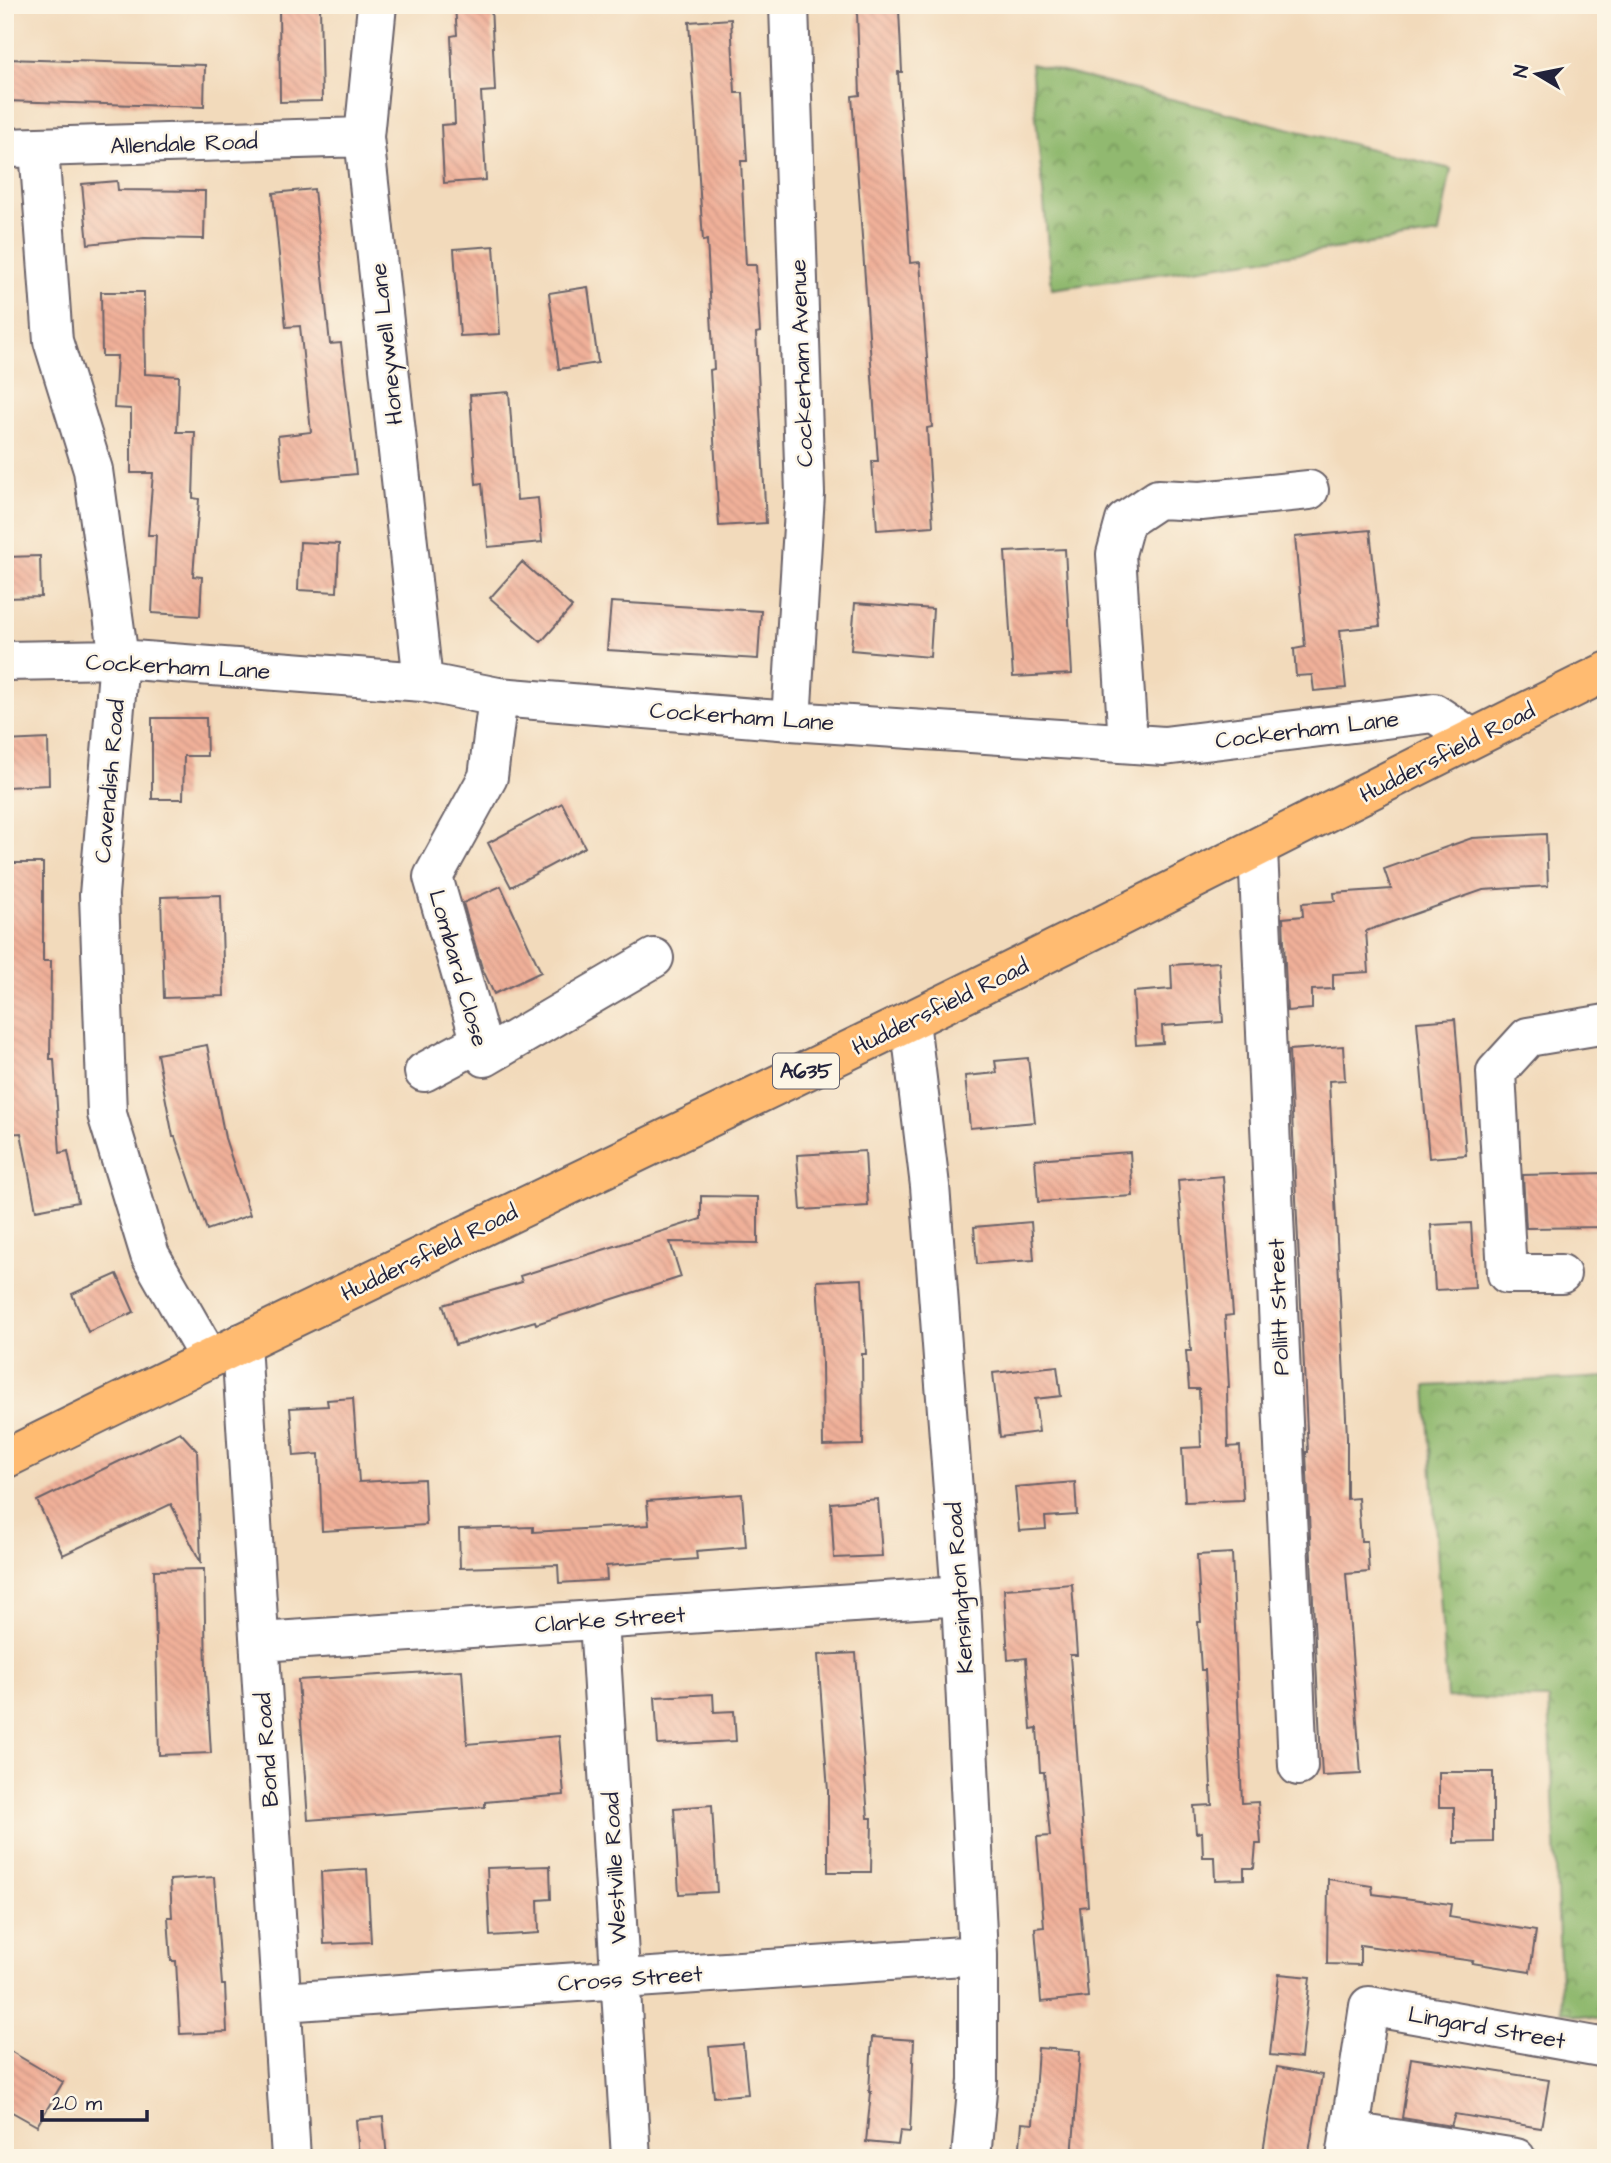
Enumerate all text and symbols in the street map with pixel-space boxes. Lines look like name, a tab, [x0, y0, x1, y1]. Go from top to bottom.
north arrow	[1502, 38, 1572, 108]
text: N	[1507, 63, 1536, 80]
street label: Allendale Road	[110, 125, 258, 163]
street label: Cockerham Avenue	[782, 258, 822, 467]
street label: Honeywell Lane	[363, 261, 412, 426]
street label: Cockerham Lane	[85, 646, 271, 688]
street label: Cockerham Lane	[649, 695, 835, 739]
street label: Huddersfield Road	[1354, 695, 1541, 811]
street label: Cavendish Road	[87, 698, 133, 864]
street label: Cockerham Lane	[1213, 703, 1401, 757]
street label: Lombard Close	[420, 886, 496, 1051]
street label: Huddersfield Road	[847, 950, 1034, 1064]
road number: A635	[773, 1054, 839, 1088]
street label: Huddersfield Road	[336, 1196, 523, 1310]
street label: Pollitt Street	[1261, 1237, 1297, 1376]
street label: Kensington Road	[938, 1501, 983, 1675]
street label: Clarke Street	[534, 1599, 687, 1641]
street label: Bond Road	[247, 1691, 287, 1808]
street label: Westville Road	[595, 1791, 635, 1945]
street label: Cross Street	[557, 1958, 704, 2000]
street label: Lingard Street	[1406, 1998, 1569, 2059]
scale bar	[42, 2079, 147, 2123]
text: 20 m	[52, 2089, 103, 2118]

